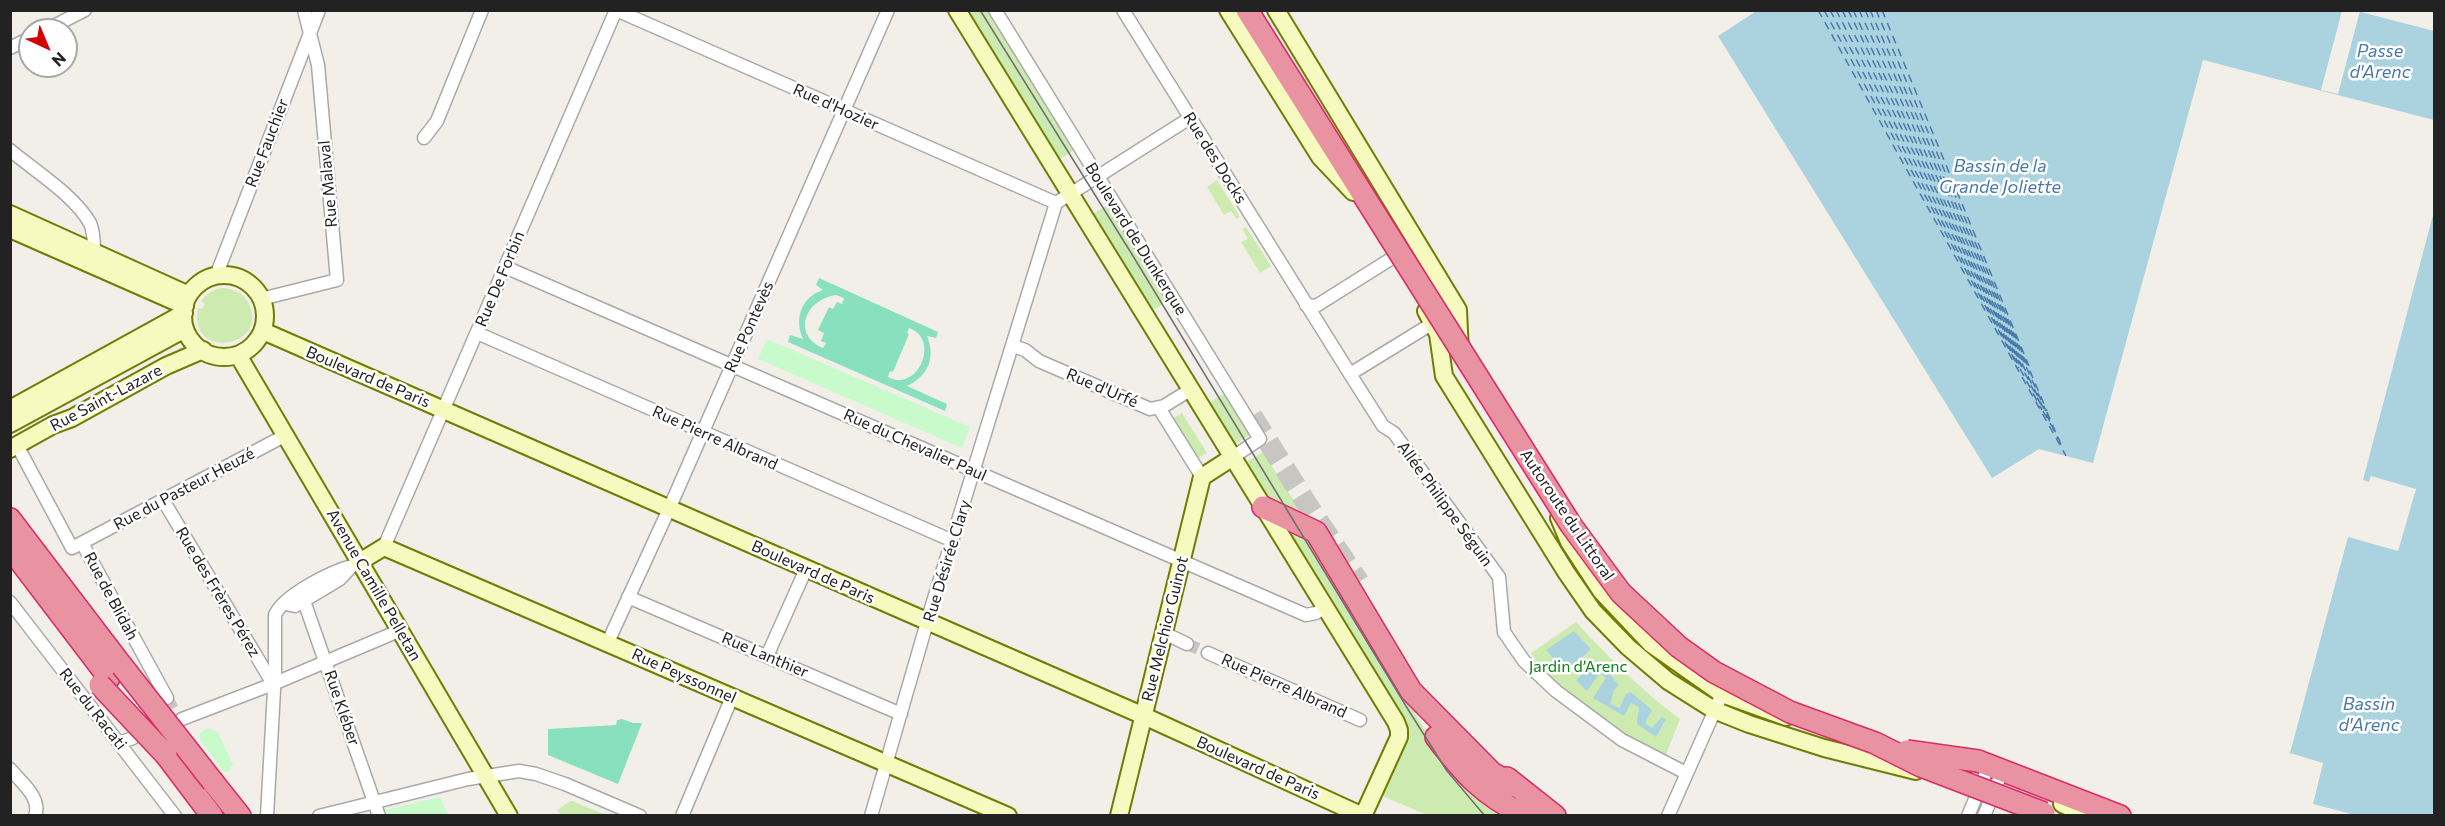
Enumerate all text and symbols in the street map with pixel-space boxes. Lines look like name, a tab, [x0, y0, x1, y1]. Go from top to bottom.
north arrow	[18, 18, 78, 78]
water label: Passe d'Arenc	[2349, 40, 2411, 82]
text: N	[49, 49, 70, 71]
street label: Rue d'Hozier	[790, 80, 882, 134]
street label: Rue Fauchier	[241, 96, 293, 190]
street label: Rue des Docks	[1179, 109, 1251, 207]
street label: Rue Malaval	[315, 140, 341, 228]
water label: Bassin de la Grande Joliette	[1939, 155, 2061, 198]
street label: Boulevard de Dunkerque	[1081, 159, 1191, 319]
street label: Rue De Forbin	[471, 228, 529, 330]
street label: Rue Pontevès	[720, 278, 778, 376]
street label: Boulevard de Paris	[303, 342, 433, 412]
street label: Rue Saint-Lazare	[47, 360, 165, 436]
street label: Rue d'Urfé	[1063, 364, 1141, 412]
street label: Rue Pierre Albrand	[649, 402, 781, 474]
street label: Rue du Chevalier Paul	[840, 405, 990, 485]
street label: Allée Philippe Séguin	[1393, 438, 1497, 570]
street label: Rue du Pasteur Heuzé	[110, 444, 258, 534]
street label: Autoroute du Littoral	[1516, 446, 1618, 584]
street label: Rue Désirée Clary	[919, 498, 975, 624]
street label: Avenue Camille Pelletan	[323, 506, 425, 664]
street label: Rue des Frères Pérez	[172, 524, 264, 660]
street label: Boulevard de Paris	[748, 536, 878, 608]
street label: Rue de Blidah	[80, 549, 142, 643]
street label: Rue Melchior Guinot	[1138, 554, 1192, 704]
street label: Rue Lanthier	[719, 628, 811, 682]
street label: Rue Peyssonnel	[629, 644, 739, 708]
street label: Rue Pierre Albrand	[1218, 650, 1350, 722]
park label: Jardin d’Arenc	[1529, 657, 1627, 677]
street label: Rue du Racati	[55, 664, 131, 754]
street label: Rue Kléber	[320, 668, 364, 748]
water label: Bassin d'Arenc	[2338, 693, 2400, 736]
street label: Boulevard de Paris	[1193, 732, 1323, 804]

